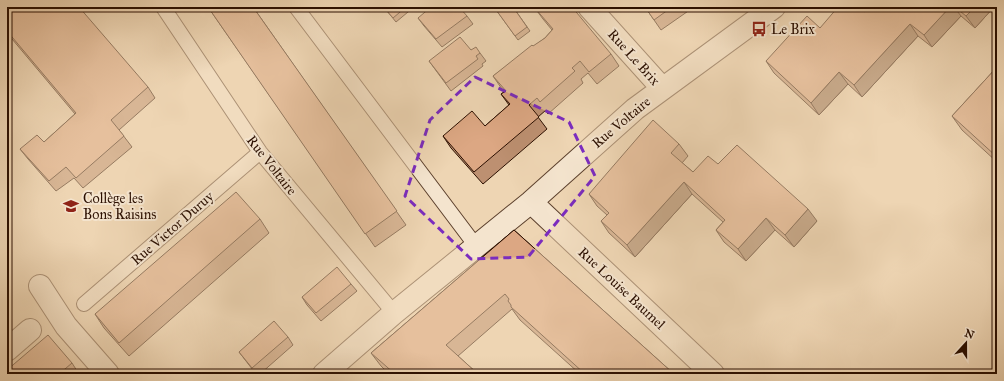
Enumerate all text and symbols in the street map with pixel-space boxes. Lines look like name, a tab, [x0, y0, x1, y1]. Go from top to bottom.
bus stop icon: Le Brix	[750, 20, 768, 38]
place label: Le Brix	[771, 21, 815, 38]
street label: Rue Le Brix	[604, 26, 664, 90]
street label: Rue Voltaire	[589, 93, 654, 152]
street label: Rue Voltaire	[243, 132, 300, 199]
street label: Rue Victor Duruy	[128, 188, 217, 269]
place label: Collège les Bons Raisins	[83, 190, 156, 223]
school or university icon: Collège les Bons Raisins	[62, 197, 80, 215]
street label: Rue Louise Baumel	[575, 244, 669, 333]
north arrow	[946, 323, 986, 363]
text: N	[963, 326, 977, 342]

